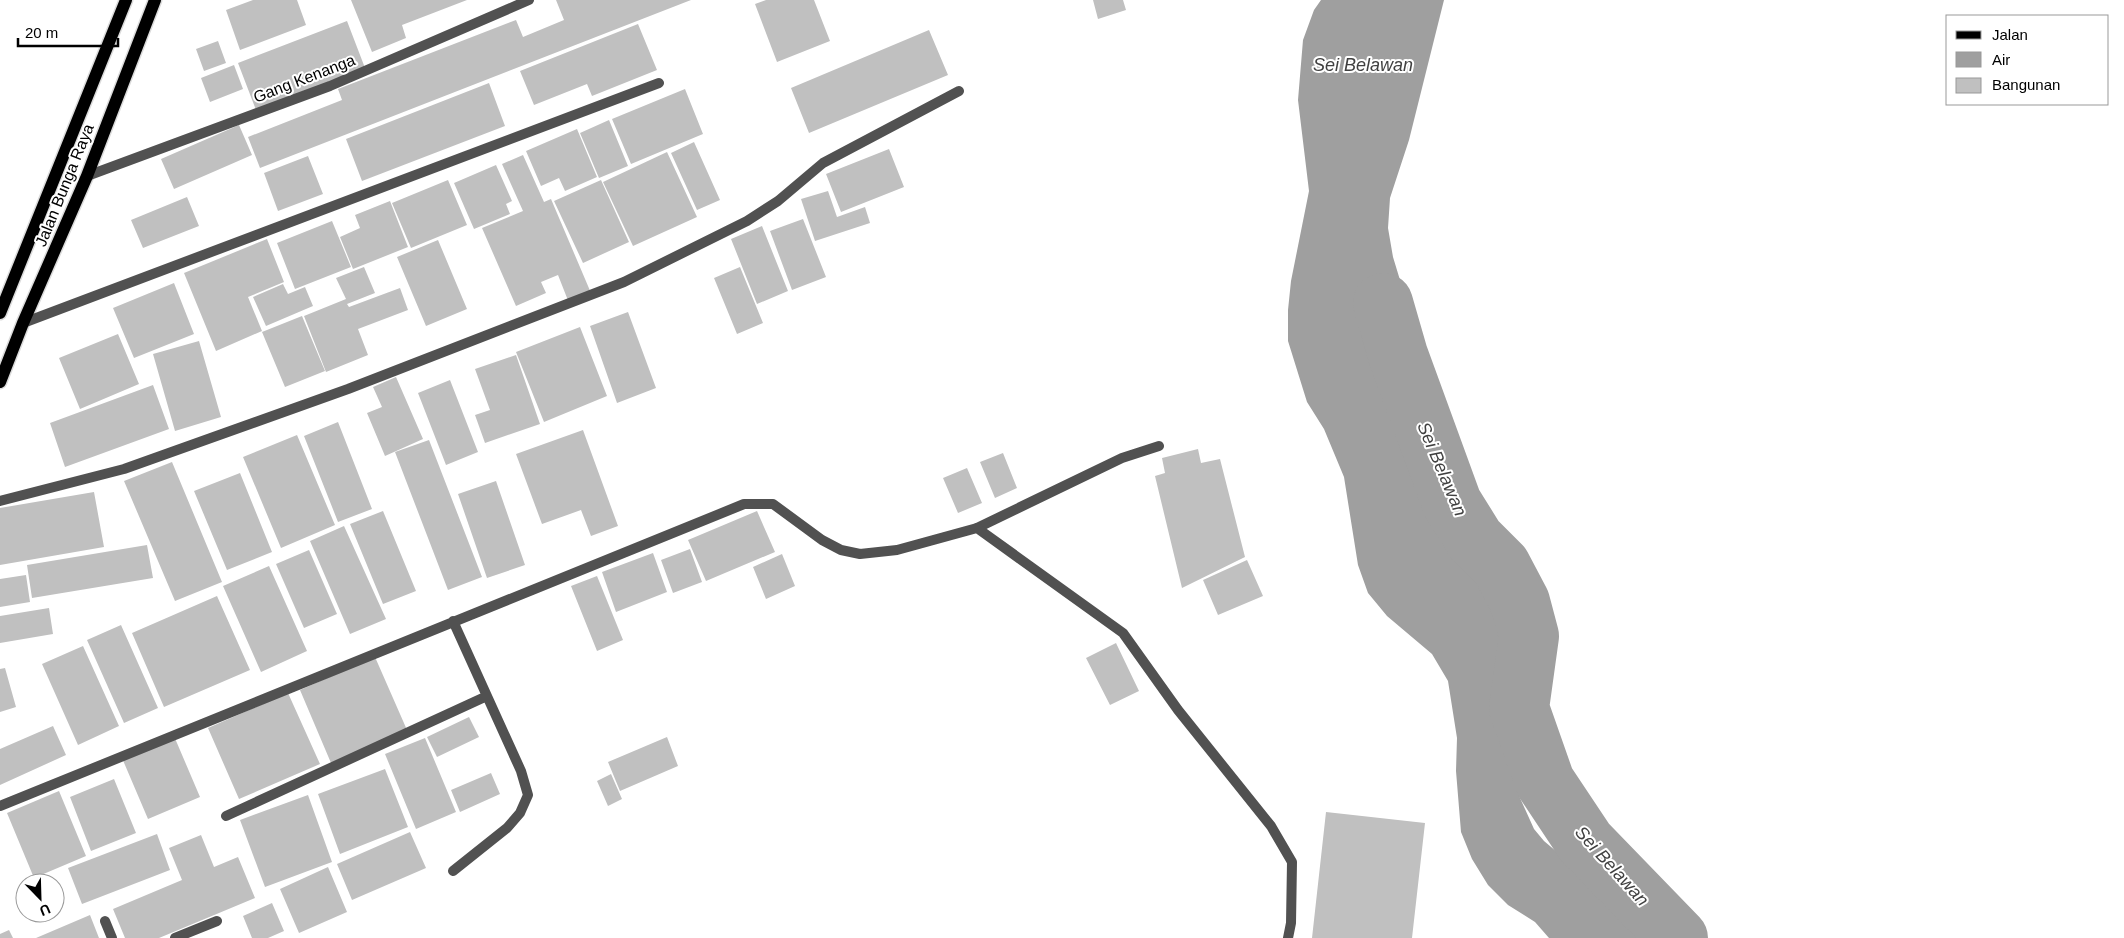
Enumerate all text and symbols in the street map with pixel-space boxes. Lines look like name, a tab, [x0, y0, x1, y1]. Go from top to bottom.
scale bar	[18, 15, 118, 47]
legend	[1946, 15, 2109, 105]
text: 20 m	[25, 24, 58, 41]
text: Jalan	[1992, 26, 2028, 43]
street label: Gang Kenanga	[251, 51, 358, 106]
text: Air	[1992, 51, 2010, 68]
water label: Sei Belawan	[1313, 55, 1413, 75]
text: Bangunan	[1992, 76, 2060, 93]
street label: Jalan Bunga Raya	[32, 121, 97, 249]
water label: Sei Belawan	[1413, 419, 1471, 519]
water label: Sei Belawan	[1571, 822, 1653, 910]
north arrow	[15, 873, 65, 923]
text: U	[37, 901, 53, 919]

